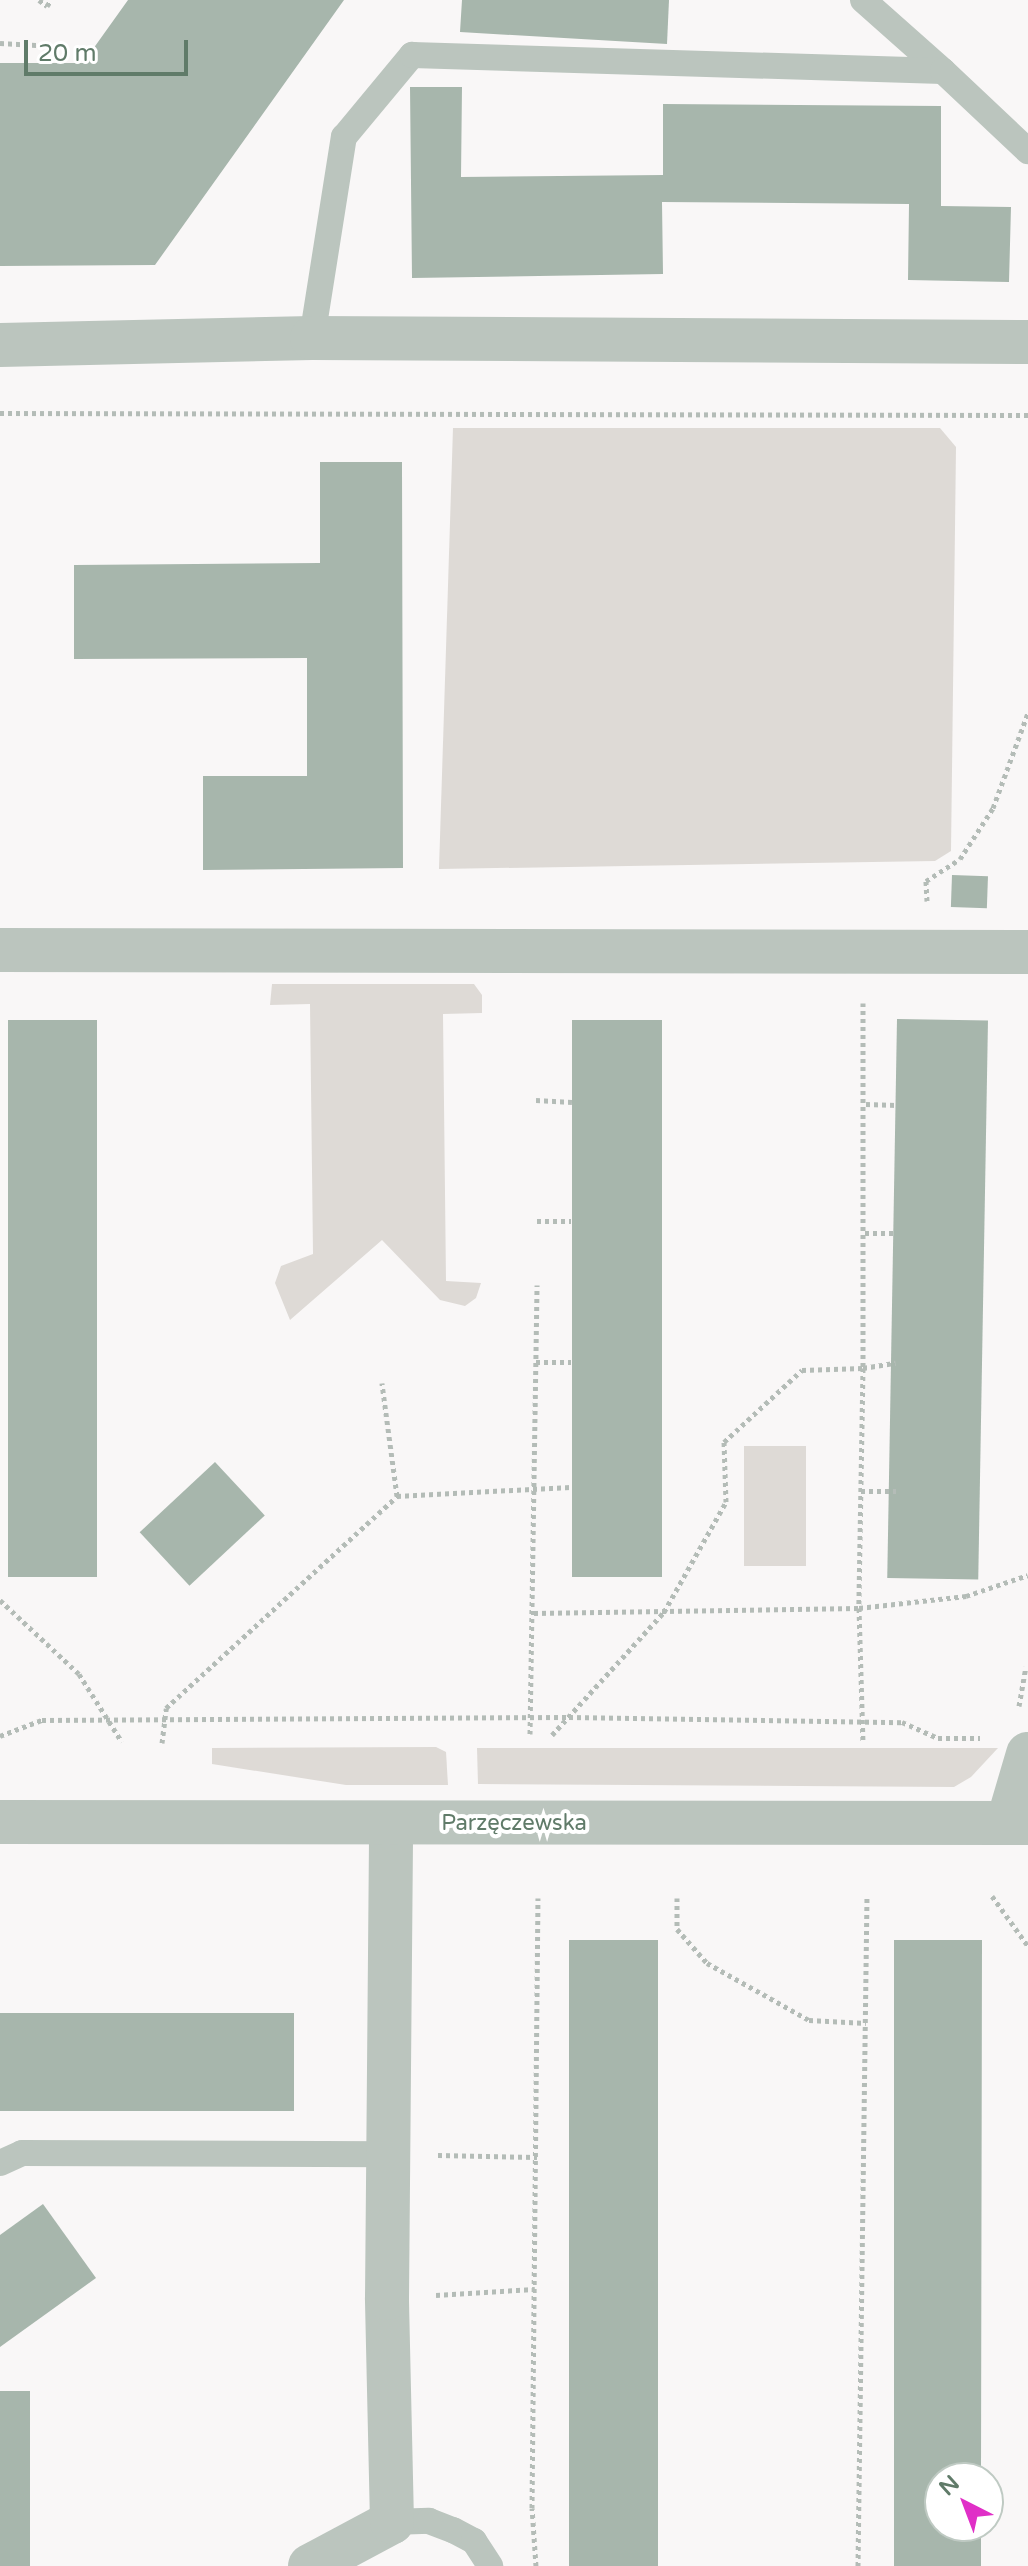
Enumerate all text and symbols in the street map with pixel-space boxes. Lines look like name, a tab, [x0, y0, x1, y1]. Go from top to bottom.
scale bar	[28, 24, 192, 74]
text: 20 m	[38, 39, 96, 68]
street label: Parzęczewska	[441, 1811, 587, 1837]
north arrow	[924, 2462, 1004, 2542]
text: N	[934, 2470, 965, 2501]

